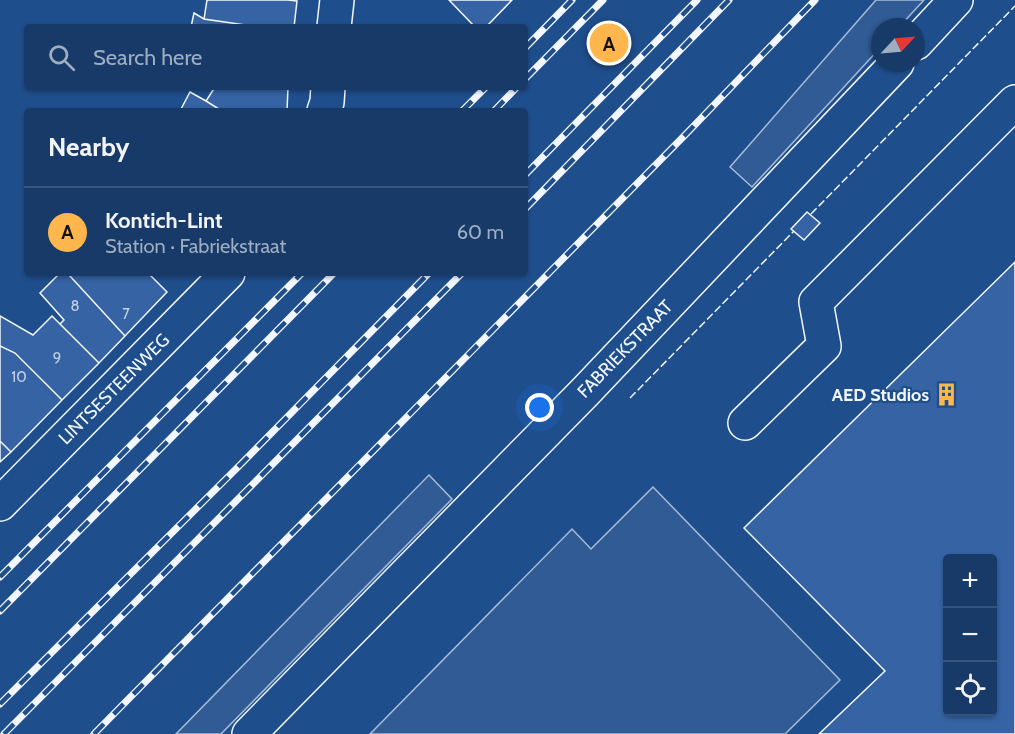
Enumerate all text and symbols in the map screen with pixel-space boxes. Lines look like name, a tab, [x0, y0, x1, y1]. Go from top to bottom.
north arrow	[871, 18, 925, 72]
pin: A	[590, 20, 628, 66]
search box	[24, 24, 528, 90]
icon: search	[45, 41, 78, 74]
text: Search here	[93, 44, 202, 71]
text: Nearby	[48, 131, 129, 163]
text: Kontich-Lint	[105, 207, 223, 234]
text: A	[61, 220, 74, 244]
text: 60 m	[457, 220, 504, 244]
text: Station · Fabriekstraat	[105, 234, 286, 258]
street label: FABRIEKSTRAAT	[573, 295, 677, 403]
house number: 8	[70, 297, 80, 315]
house number: 7	[122, 305, 130, 323]
street label: LINTSESTEENWEG	[54, 329, 174, 449]
house number: 9	[53, 349, 61, 367]
house number: 10	[11, 368, 27, 386]
building icon: AED Studios	[934, 382, 960, 408]
place label: AED Studios	[832, 384, 929, 406]
your location	[525, 393, 554, 422]
map controls	[943, 554, 997, 716]
button: +	[943, 554, 997, 608]
button: −	[943, 608, 997, 662]
button: locate	[943, 662, 997, 716]

